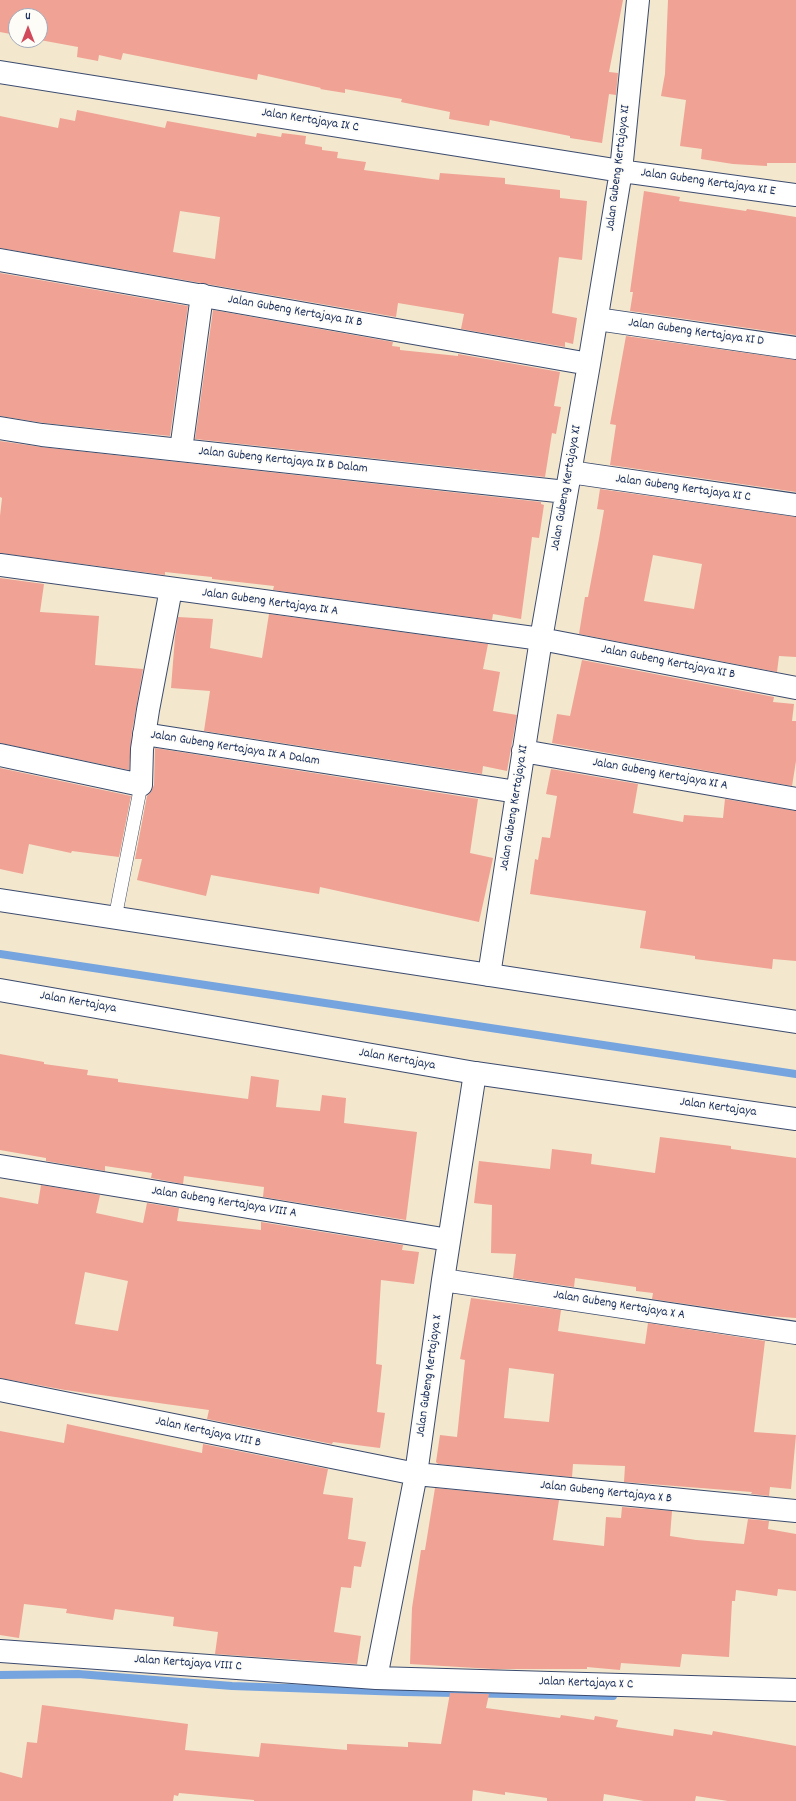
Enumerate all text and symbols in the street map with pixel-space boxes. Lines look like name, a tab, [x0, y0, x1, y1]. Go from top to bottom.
north arrow	[8, 8, 48, 48]
text: U	[25, 9, 31, 25]
street label: Jalan Gubeng Kertajaya XI	[604, 104, 634, 232]
street label: Jalan Kertajaya IX C	[260, 106, 360, 136]
street label: Jalan Gubeng Kertajaya XI E	[640, 166, 776, 200]
street label: Jalan Gubeng Kertajaya IX B	[227, 292, 363, 332]
street label: Jalan Gubeng Kertajaya XI D	[627, 316, 765, 350]
street label: Jalan Gubeng Kertajaya XI	[548, 424, 586, 552]
street label: Jalan Gubeng Kertajaya IX B Dalam	[198, 444, 368, 478]
street label: Jalan Gubeng Kertajaya XI C	[614, 472, 752, 506]
street label: Jalan Gubeng Kertajaya IX A	[201, 586, 339, 620]
street label: Jalan Gubeng Kertajaya XI B	[600, 642, 736, 684]
street label: Jalan Gubeng Kertajaya IX A Dalam	[149, 728, 321, 770]
street label: Jalan Gubeng Kertajaya XI	[497, 744, 533, 872]
street label: Jalan Gubeng Kertajaya XI A	[591, 755, 729, 795]
street label: Jalan Kertajaya	[39, 989, 117, 1017]
street label: Jalan Kertajaya	[358, 1046, 436, 1074]
street label: Jalan Kertajaya	[679, 1095, 757, 1121]
street label: Jalan Gubeng Kertajaya VIII A	[150, 1184, 298, 1222]
street label: Jalan Gubeng Kertajaya X A	[552, 1288, 686, 1324]
street label: Jalan Gubeng Kertajaya X	[414, 1314, 446, 1438]
street label: Jalan Kertajaya VIII B	[154, 1414, 262, 1452]
street label: Jalan Gubeng Kertajaya X B	[539, 1478, 673, 1508]
street label: Jalan Kertajaya VIII C	[134, 1652, 242, 1676]
street label: Jalan Kertajaya X C	[539, 1675, 633, 1693]

